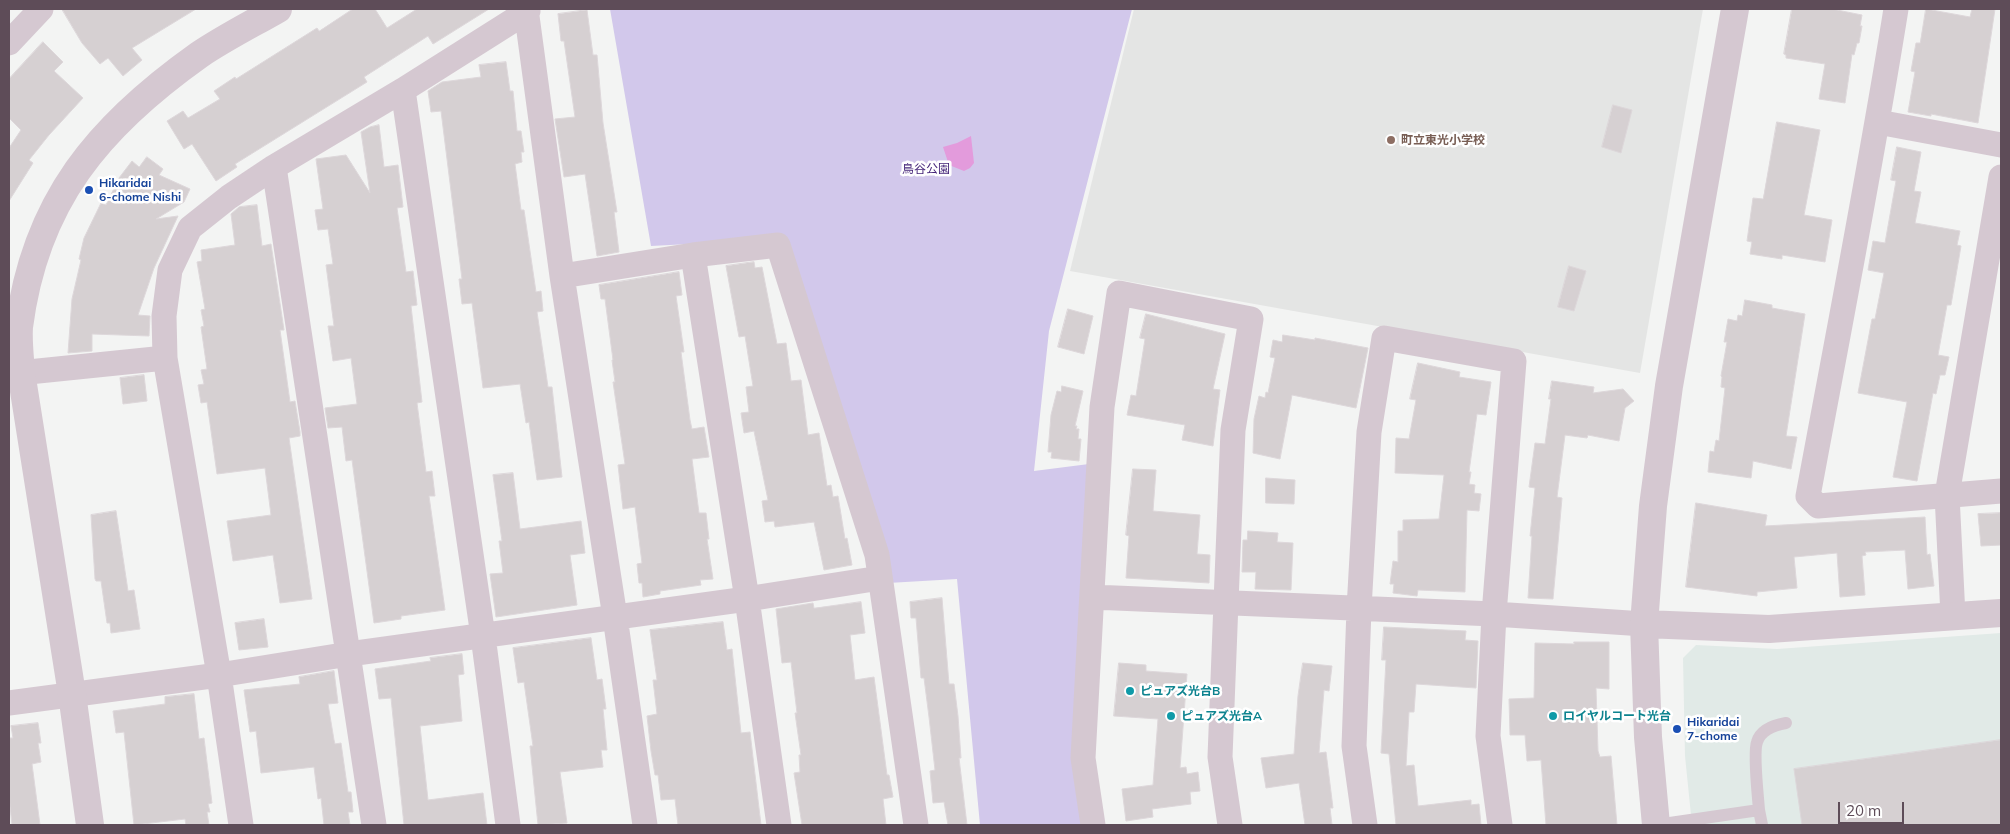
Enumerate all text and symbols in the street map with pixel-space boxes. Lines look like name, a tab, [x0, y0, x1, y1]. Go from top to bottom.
place label: 町立東光小学校	[1401, 133, 1485, 147]
marker: 町立東光小学校	[1385, 134, 1397, 146]
park label: 鳥谷公園	[902, 162, 950, 176]
place label: Hikaridai 6-chome Nishi	[99, 176, 181, 204]
marker: Hikaridai 6-chome Nishi	[83, 184, 95, 196]
place label: ピュアズ光台B	[1140, 684, 1220, 698]
marker: ピュアズ光台B	[1124, 685, 1136, 697]
place label: ピュアズ光台A	[1181, 709, 1262, 723]
place label: ロイヤルコート光台	[1563, 709, 1671, 723]
marker: ピュアズ光台A	[1165, 710, 1177, 722]
marker: ロイヤルコート光台	[1547, 710, 1559, 722]
place label: Hikaridai 7-chome	[1687, 715, 1739, 743]
marker: Hikaridai 7-chome	[1671, 723, 1683, 735]
scale bar	[1840, 792, 1906, 824]
text: 20 m	[1846, 801, 1881, 820]

